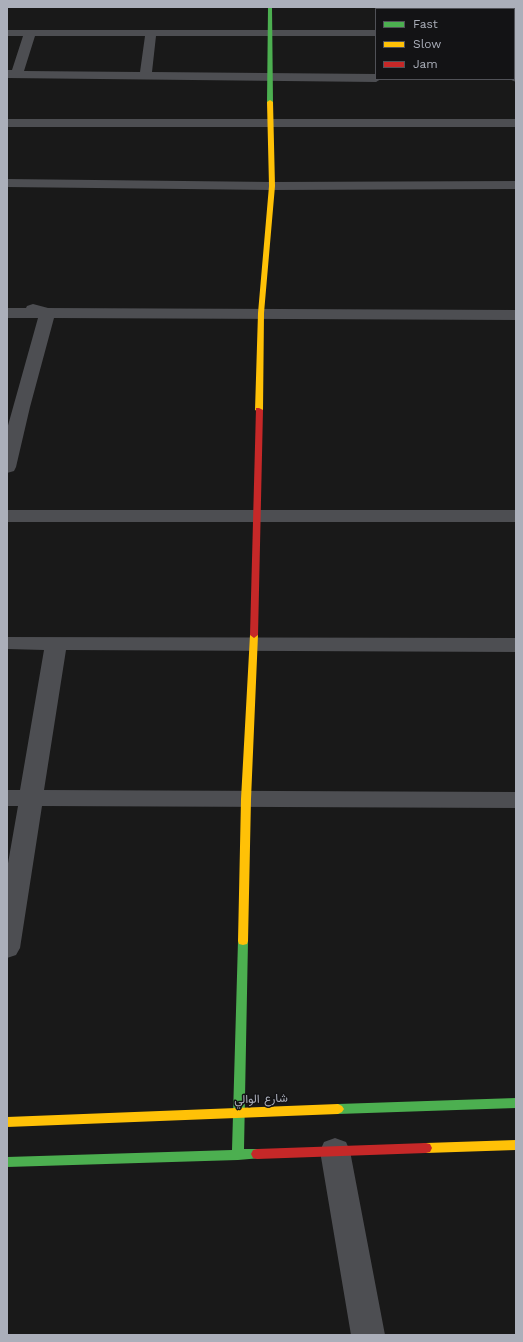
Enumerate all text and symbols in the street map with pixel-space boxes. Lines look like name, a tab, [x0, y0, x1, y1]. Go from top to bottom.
legend	[375, 8, 515, 80]
text: Fast	[413, 17, 438, 31]
text: Slow	[413, 37, 441, 51]
text: Jam	[413, 57, 438, 71]
street label: شارع الوالي	[234, 1091, 288, 1107]

